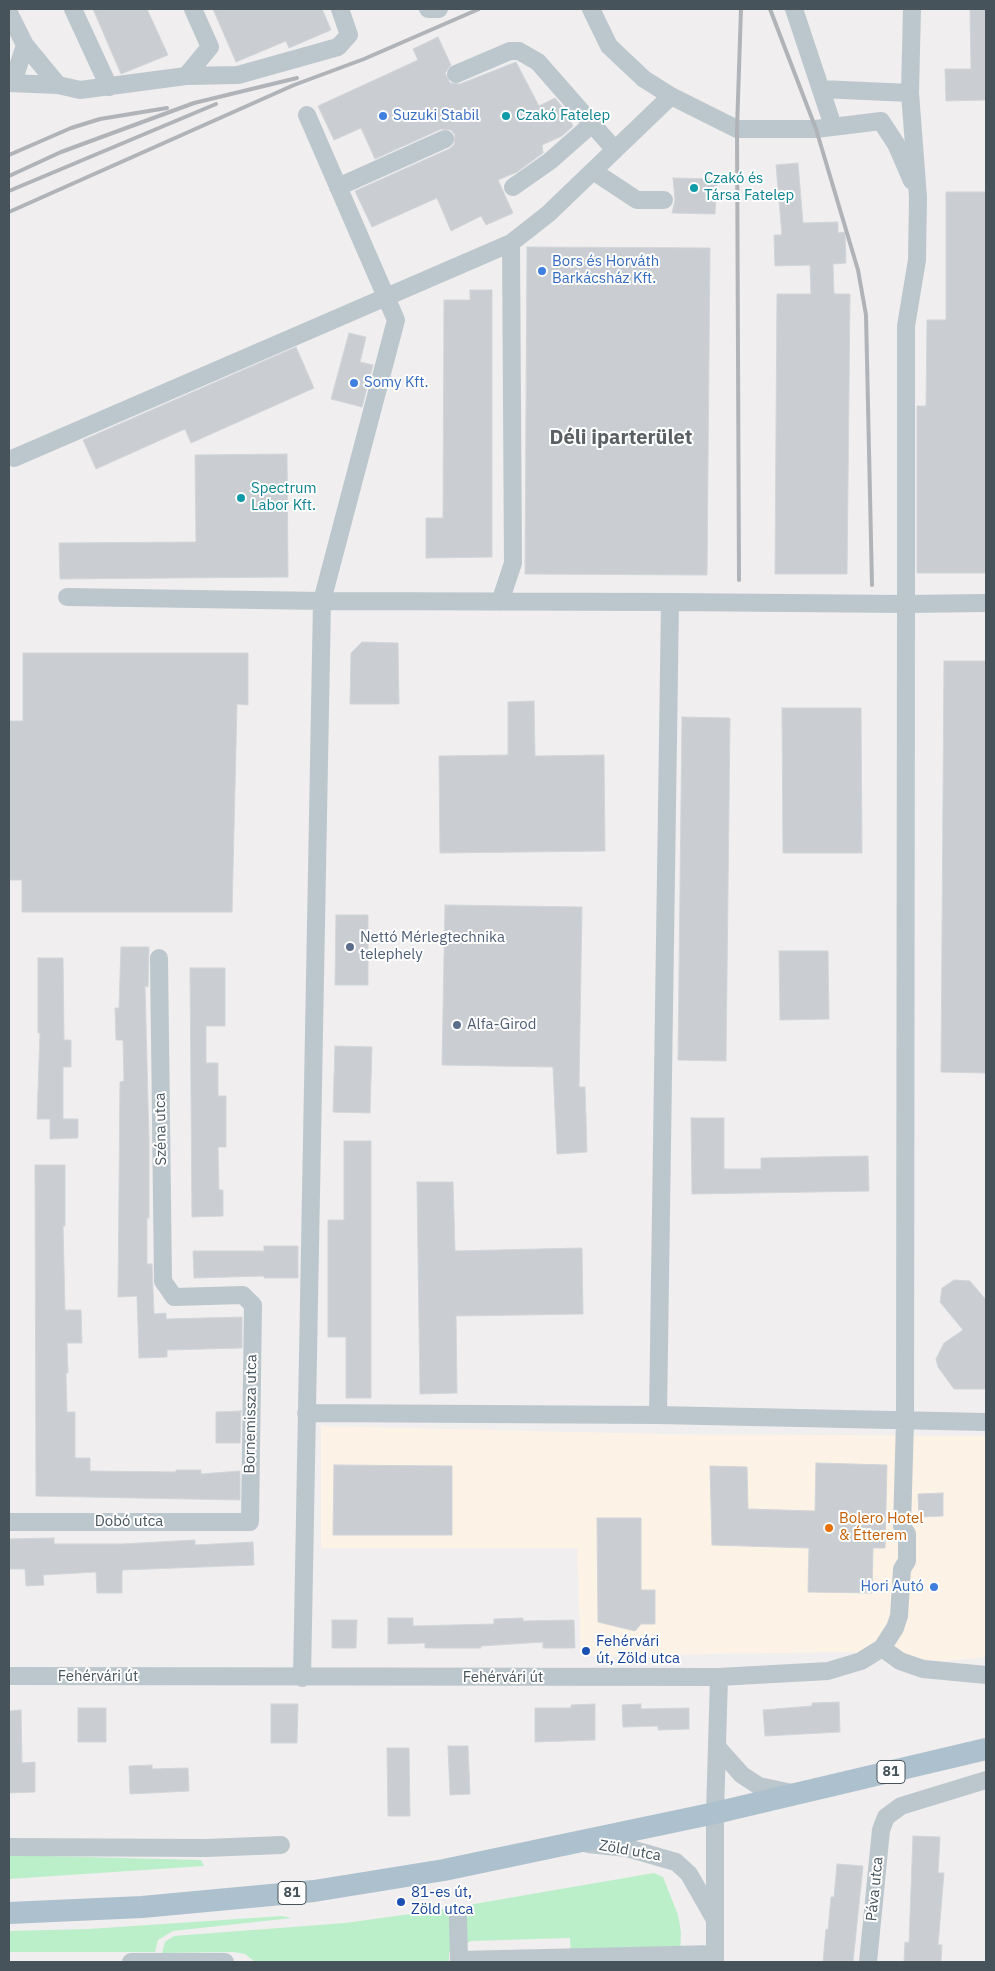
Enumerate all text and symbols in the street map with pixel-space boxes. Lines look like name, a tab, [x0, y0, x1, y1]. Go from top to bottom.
place label: Suzuki Stabil	[393, 107, 479, 125]
place label: Czakó Fatelep	[516, 107, 610, 125]
marker: Suzuki Stabil	[377, 110, 389, 122]
marker: Czakó Fatelep	[500, 110, 512, 122]
place label: Czakó és Társa Fatelep	[704, 170, 794, 205]
marker: Czakó és Társa Fatelep	[688, 182, 700, 194]
place label: Bors és Horváth Barkácsház Kft.	[552, 253, 659, 288]
marker: Bors és Horváth Barkácsház Kft.	[536, 265, 548, 277]
place label: Somy Kft.	[364, 374, 429, 392]
marker: Somy Kft.	[348, 377, 360, 389]
district label: Déli iparterület	[550, 426, 692, 450]
place label: Spectrum Labor Kft.	[251, 480, 317, 515]
marker: Spectrum Labor Kft.	[235, 492, 247, 504]
place label: Nettó Mérlegtechnika telephely	[360, 929, 505, 964]
marker: Nettó Mérlegtechnika telephely	[344, 941, 356, 953]
place label: Alfa-Girod	[467, 1016, 536, 1034]
marker: Alfa-Girod	[451, 1019, 463, 1031]
street label: Széna utca	[151, 1092, 171, 1166]
street label: Bornemissza utca	[241, 1354, 261, 1474]
place label: Bolero Hotel & Étterem	[839, 1510, 923, 1545]
street label: Dobó utca	[95, 1513, 163, 1531]
marker: Bolero Hotel & Étterem	[823, 1522, 835, 1534]
place label: Hori Autó	[860, 1578, 924, 1596]
marker: Hori Autó	[928, 1581, 940, 1593]
place label: Fehérvári út, Zöld utca	[596, 1633, 680, 1668]
marker: Fehérvári út, Zöld utca	[580, 1645, 592, 1657]
street label: Fehérvári út	[58, 1668, 138, 1686]
street label: Fehérvári út	[463, 1669, 543, 1687]
road number: 81	[877, 1760, 905, 1784]
street label: Zöld utca	[598, 1837, 662, 1865]
street label: Páva utca	[863, 1856, 887, 1922]
road number: 81	[278, 1882, 306, 1905]
place label: 81-es út, Zöld utca	[411, 1884, 474, 1919]
marker: 81-es út, Zöld utca	[395, 1896, 407, 1908]

